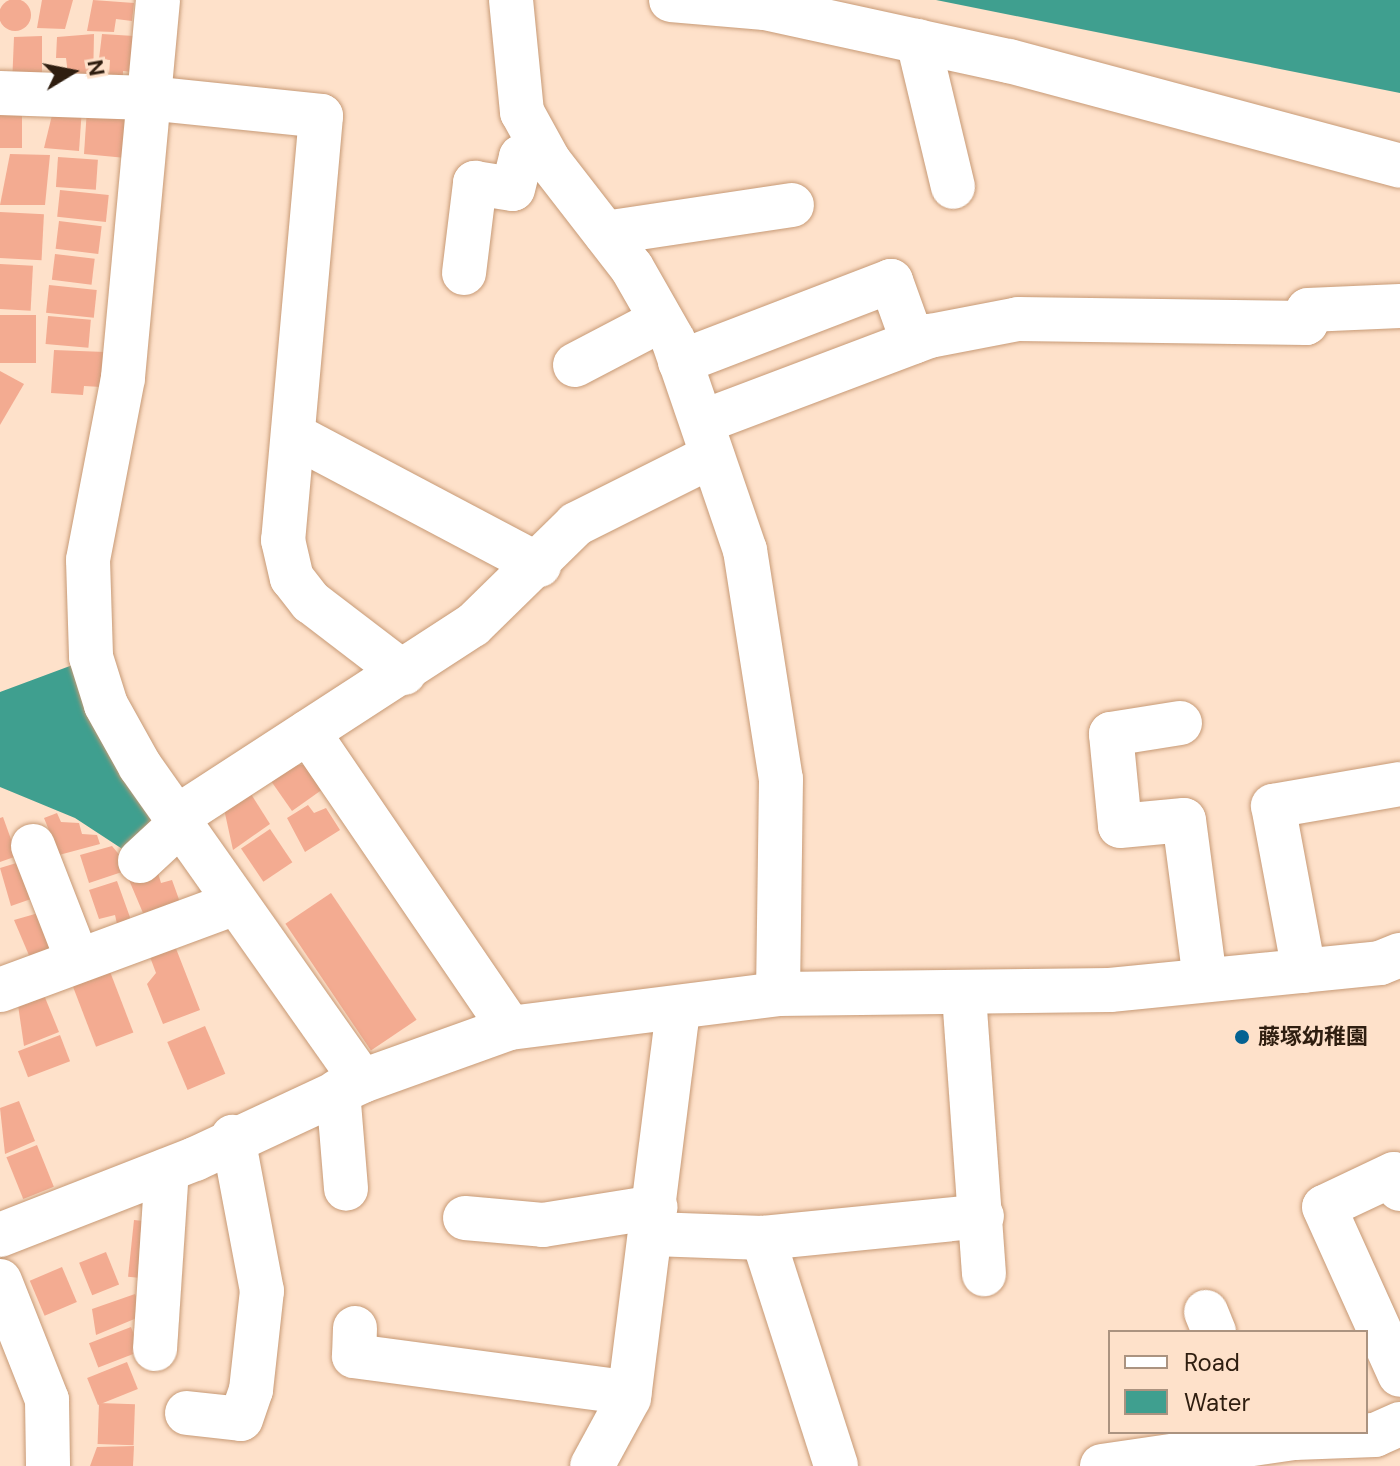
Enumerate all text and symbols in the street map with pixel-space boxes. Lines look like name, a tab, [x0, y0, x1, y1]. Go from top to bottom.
north arrow	[32, 32, 112, 112]
text: N	[80, 57, 112, 78]
place label: 藤塚幼稚園	[1258, 1024, 1368, 1050]
marker: 藤塚幼稚園	[1233, 1028, 1251, 1046]
legend	[1108, 1330, 1368, 1434]
text: Road	[1184, 1347, 1240, 1378]
text: Water	[1184, 1387, 1250, 1418]

